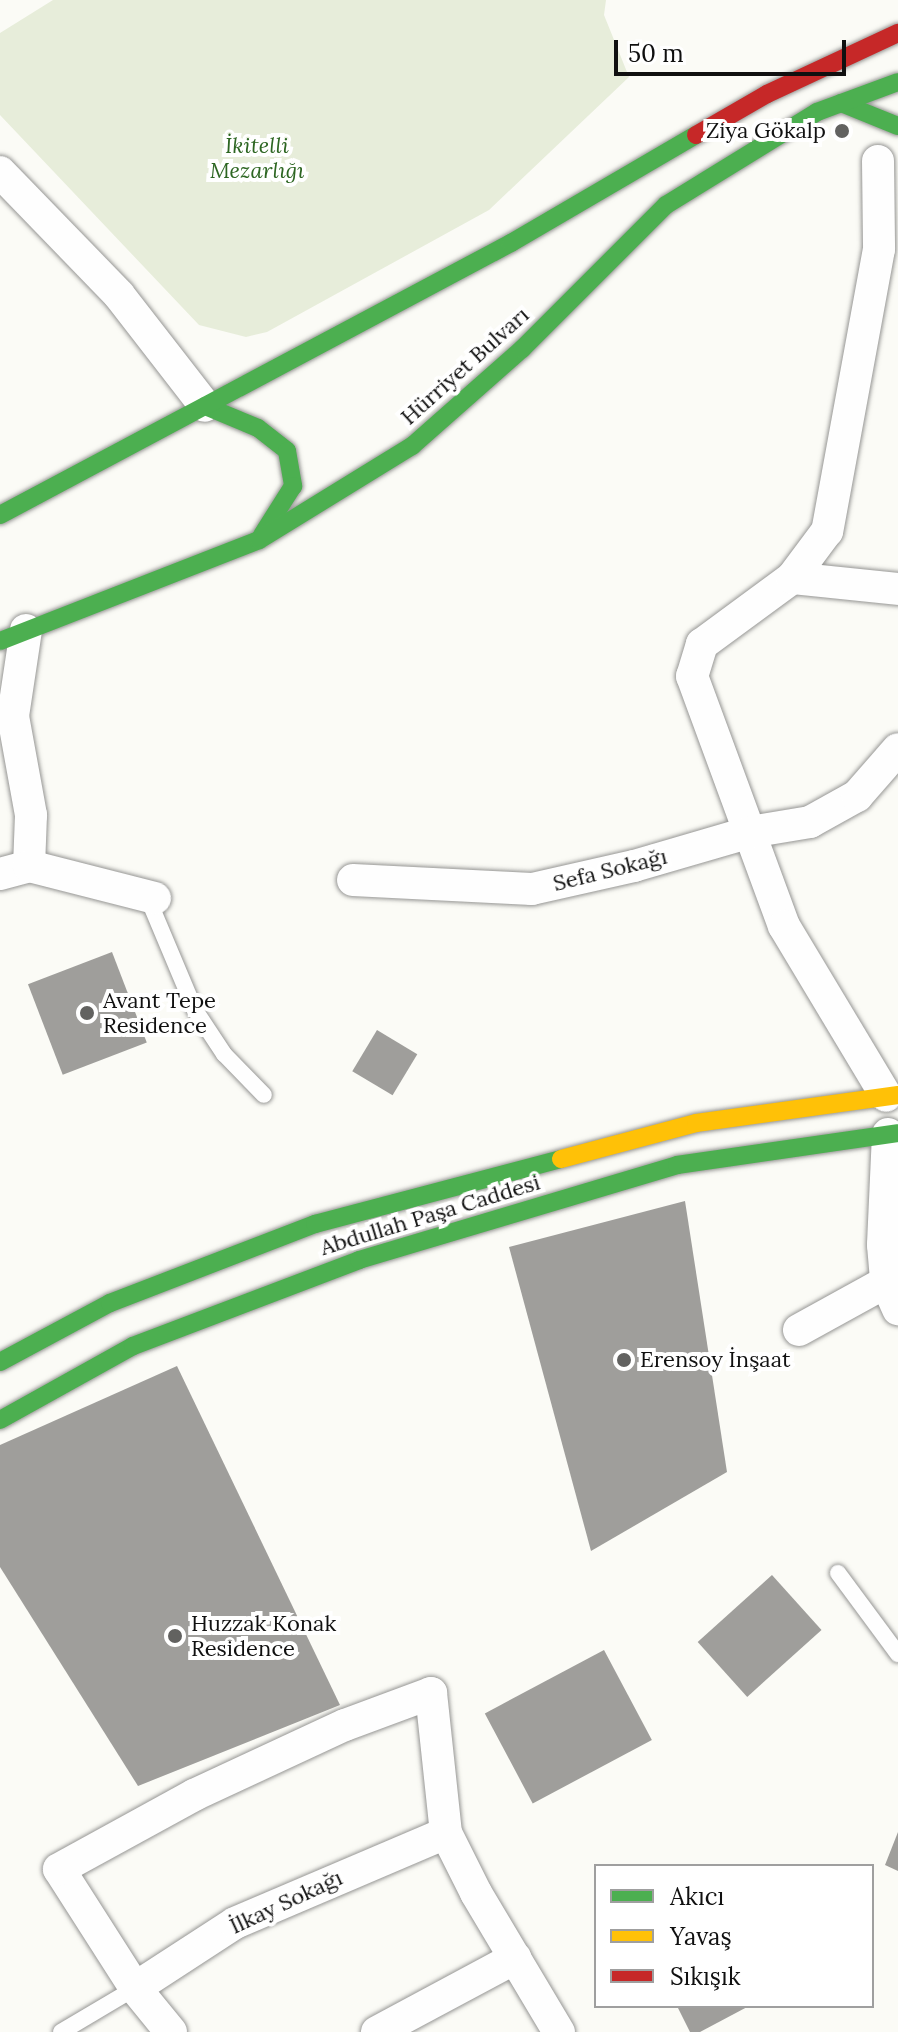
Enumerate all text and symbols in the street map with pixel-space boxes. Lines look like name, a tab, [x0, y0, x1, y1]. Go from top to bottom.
scale bar	[618, 24, 850, 74]
text: 50 m	[628, 38, 684, 69]
place label: Ziya Gökalp	[706, 118, 826, 144]
marker: Ziya Gökalp	[833, 122, 851, 140]
park label: İkitelli Mezarlığı	[210, 132, 304, 184]
street label: Hürriyet Bulvarı	[396, 302, 534, 430]
street label: Sefa Sokağı	[550, 843, 670, 897]
place label: Avant Tepe Residence	[103, 987, 216, 1038]
marker: Avant Tepe Residence	[78, 1004, 96, 1022]
street label: Abdullah Paşa Caddesi	[317, 1169, 543, 1261]
place label: Erensoy İnşaat	[640, 1347, 790, 1373]
marker: Erensoy İnşaat	[615, 1351, 633, 1369]
place label: Huzzak Konak Residence	[191, 1610, 336, 1662]
marker: Huzzak Konak Residence	[166, 1627, 184, 1645]
street label: İlkay Sokağı	[226, 1864, 346, 1940]
legend	[594, 1864, 874, 2008]
text: Akıcı	[670, 1881, 724, 1912]
text: Yavaş	[670, 1921, 732, 1952]
text: Sıkışık	[670, 1961, 741, 1992]

